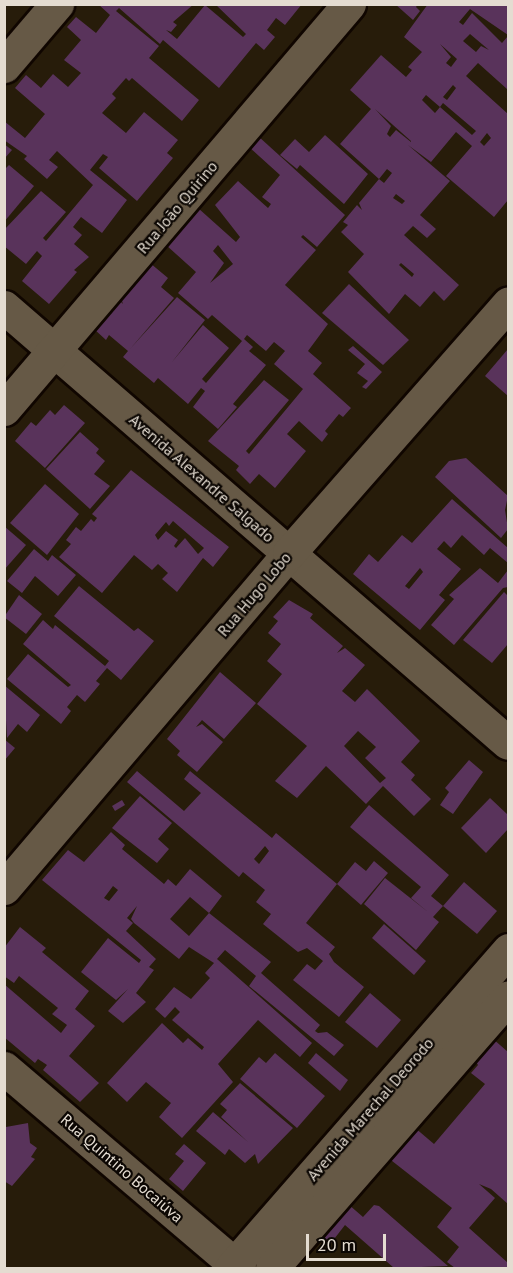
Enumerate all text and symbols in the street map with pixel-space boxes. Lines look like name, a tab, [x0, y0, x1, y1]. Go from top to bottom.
street label: Rua João Quirino	[133, 157, 221, 257]
street label: Avenida Alexandre Salgado	[125, 410, 279, 546]
street label: Rua Hugo Lobo	[213, 548, 295, 640]
street label: Avenida Marechal Deorodo	[303, 1034, 437, 1184]
street label: Rua Quintino Bocaiúva	[57, 1110, 187, 1226]
scale bar	[309, 1222, 388, 1260]
text: 20 m	[317, 1233, 356, 1256]

